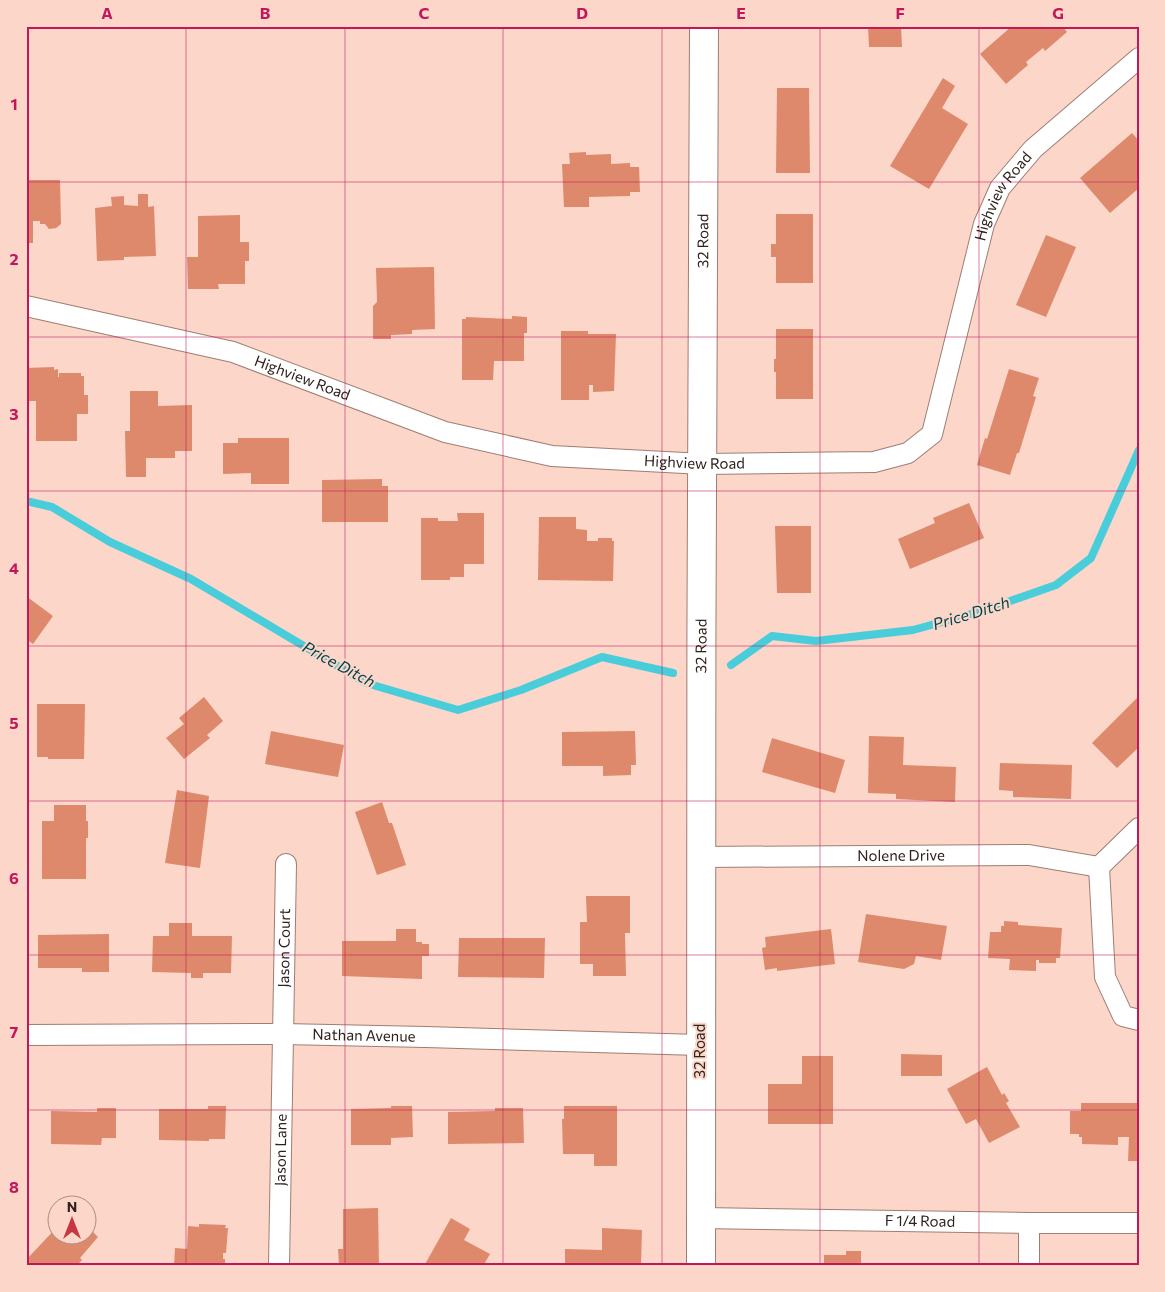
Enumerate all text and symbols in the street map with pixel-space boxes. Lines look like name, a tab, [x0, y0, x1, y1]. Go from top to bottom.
text: A	[101, 3, 113, 22]
text: B	[260, 3, 271, 22]
text: C	[419, 3, 430, 22]
text: D	[576, 3, 588, 22]
text: E	[736, 3, 746, 22]
text: F	[895, 3, 905, 22]
text: G	[1052, 3, 1064, 22]
text: 1	[10, 94, 18, 113]
street label: Highview Road	[970, 148, 1035, 243]
street label: 32 Road	[693, 213, 711, 268]
text: 2	[9, 249, 19, 268]
street label: Highview Road	[252, 351, 353, 403]
text: 3	[9, 404, 19, 423]
street label: Highview Road	[644, 451, 745, 472]
text: 4	[9, 558, 19, 577]
water label: Price Ditch	[930, 592, 1012, 633]
street label: 32 Road	[691, 619, 709, 673]
water label: Price Ditch	[300, 637, 379, 691]
text: 5	[9, 713, 19, 732]
street label: Nolene Drive	[857, 846, 945, 864]
text: 6	[9, 868, 19, 887]
street label: Jason Court	[274, 908, 293, 988]
text: 7	[10, 1022, 19, 1041]
street label: 32 Road	[690, 1024, 708, 1078]
street label: Nathan Avenue	[312, 1025, 416, 1045]
street label: Jason Lane	[270, 1114, 290, 1186]
text: 8	[9, 1177, 19, 1196]
north arrow	[48, 1194, 98, 1244]
text: N	[67, 1198, 77, 1215]
street label: F 1/4 Road	[885, 1211, 955, 1230]

